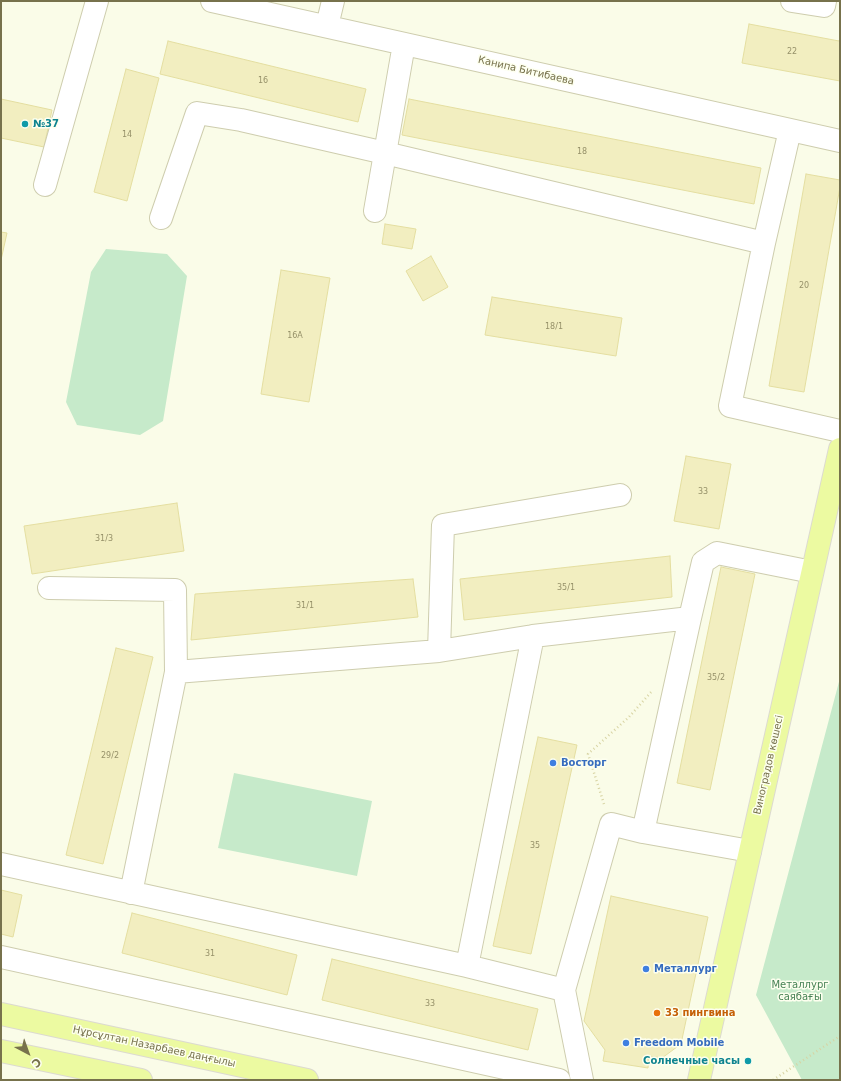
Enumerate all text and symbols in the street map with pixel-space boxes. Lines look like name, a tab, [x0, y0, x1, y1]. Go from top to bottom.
house number: 22	[787, 47, 797, 57]
street label: Канипа Битибаева	[477, 54, 575, 88]
house number: 16	[258, 76, 268, 86]
place label: №37	[33, 118, 59, 130]
marker: №37	[20, 119, 30, 129]
house number: 14	[122, 130, 132, 140]
house number: 18	[577, 147, 587, 157]
house number: 20	[799, 281, 809, 291]
house number: 18/1	[545, 322, 563, 332]
house number: 16А	[287, 331, 303, 341]
house number: 33	[698, 487, 708, 497]
house number: 31/3	[95, 534, 113, 544]
house number: 35/1	[557, 583, 575, 593]
house number: 31/1	[296, 601, 314, 611]
house number: 35/2	[707, 673, 725, 683]
street label: Виноградов көшесі	[752, 714, 786, 816]
house number: 29/2	[101, 751, 119, 761]
place label: Восторг	[561, 757, 606, 769]
marker: Восторг	[548, 758, 558, 768]
house number: 35	[530, 841, 540, 851]
house number: 31	[205, 949, 215, 959]
place label: Металлург	[654, 963, 717, 975]
marker: Металлург	[641, 964, 651, 974]
park label: Металлург саябағы	[771, 979, 829, 1002]
house number: 33	[425, 999, 435, 1009]
place label: 33 пингвина	[665, 1007, 735, 1019]
marker: 33 пингвина	[652, 1008, 662, 1018]
street label: Нұрсұлтан Назарбаев даңғылы	[72, 1024, 236, 1070]
north arrow	[8, 1033, 48, 1073]
place label: Freedom Mobile	[634, 1037, 724, 1049]
marker: Freedom Mobile	[621, 1038, 631, 1048]
text: С	[29, 1055, 44, 1070]
place label: Солнечные часы	[643, 1055, 740, 1067]
marker: Солнечные часы	[743, 1056, 753, 1066]

